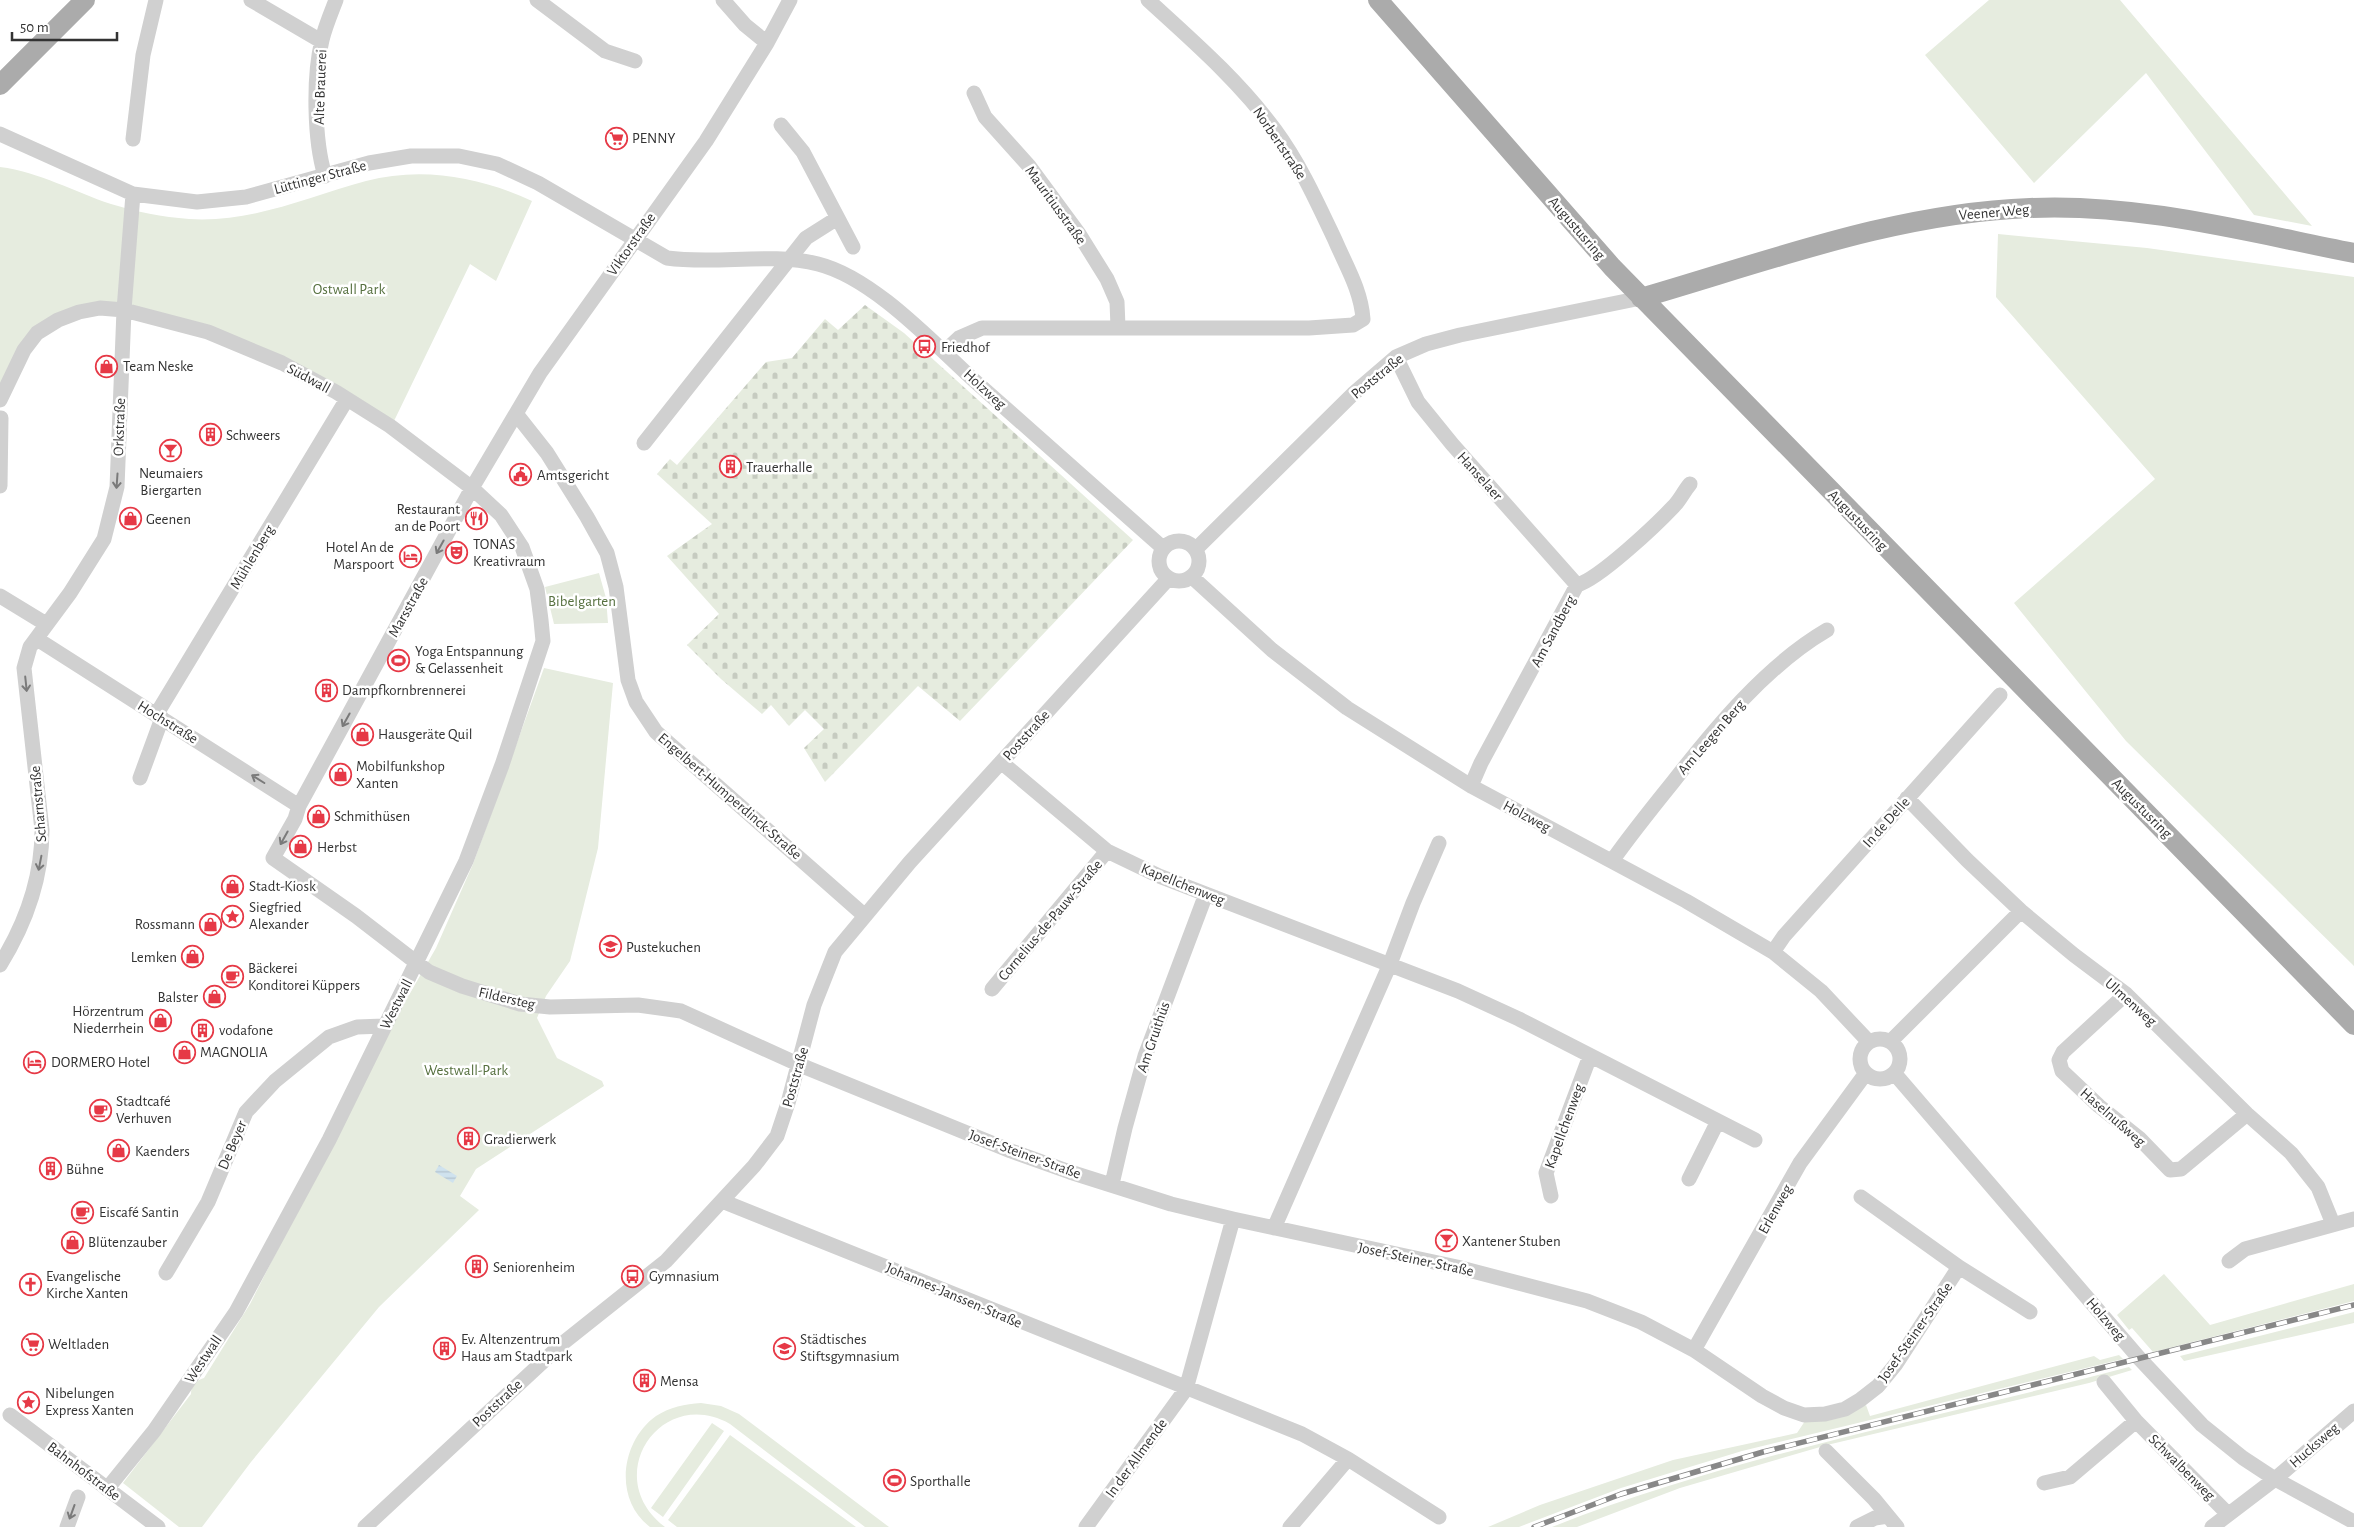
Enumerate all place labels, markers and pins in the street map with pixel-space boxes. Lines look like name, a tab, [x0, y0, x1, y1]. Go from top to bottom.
supermarket icon: PENNY	[604, 126, 628, 150]
place label: PENNY	[632, 131, 676, 146]
bus stop icon: Friedhof	[913, 335, 937, 359]
place label: Friedhof	[941, 340, 991, 355]
shop icon: Team Neske	[95, 354, 119, 378]
place label: Team Neske	[123, 359, 194, 374]
building icon: Schweers	[198, 423, 222, 447]
place label: Schweers	[226, 428, 280, 443]
bar icon: Neumaiers Biergarten	[159, 438, 183, 462]
building icon: Trauerhalle	[718, 455, 742, 479]
place label: Trauerhalle	[746, 460, 813, 475]
public building icon: Amtsgericht	[509, 463, 533, 487]
place label: Neumaiers Biergarten	[139, 466, 203, 498]
place label: Amtsgericht	[537, 468, 609, 483]
place label: Restaurant an de Poort	[394, 502, 460, 534]
restaurant icon: Restaurant an de Poort	[464, 506, 488, 530]
shop icon: Geenen	[118, 507, 142, 531]
place label: Geenen	[146, 512, 191, 527]
place label: TONAS Kreativraum	[473, 537, 546, 569]
place label: Hotel An de Marspoort	[326, 540, 394, 572]
theatre icon: TONAS Kreativraum	[445, 541, 469, 565]
hotel icon: Hotel An de Marspoort	[398, 544, 422, 568]
place label: Yoga Entspannung & Gelassenheit	[415, 644, 524, 676]
sports icon: Yoga Entspannung & Gelassenheit	[387, 648, 411, 672]
building icon: Dampfkornbrennerei	[314, 678, 338, 702]
place label: Dampfkornbrennerei	[342, 683, 466, 698]
shop icon: Hausgeräte Quil	[350, 722, 374, 746]
place label: Hausgeräte Quil	[378, 727, 472, 742]
place label: Mobilfunkshop Xanten	[356, 759, 445, 791]
shop icon: Mobilfunkshop Xanten	[328, 763, 352, 787]
shop icon: Schmithüsen	[306, 804, 330, 828]
place label: Schmithüsen	[334, 809, 410, 824]
shop icon: Herbst	[289, 835, 313, 859]
place label: Herbst	[317, 840, 357, 855]
shop icon: Stadt-Kiosk	[221, 874, 245, 898]
place label: Stadt-Kiosk	[249, 879, 316, 894]
place label: Siegfried Alexander	[249, 900, 309, 932]
place icon: Siegfried Alexander	[221, 904, 245, 928]
shop icon: Rossmann	[199, 912, 223, 936]
place label: Rossmann	[135, 917, 195, 932]
school or university icon: Pustekuchen	[598, 935, 622, 959]
place label: Pustekuchen	[626, 940, 701, 955]
shop icon: Lemken	[181, 945, 205, 969]
place label: Lemken	[131, 950, 177, 965]
place label: Bäckerei Konditorei Küppers	[248, 961, 360, 993]
cafe icon: Bäckerei Konditorei Küppers	[220, 965, 244, 989]
shop icon: Balster	[202, 985, 226, 1009]
place label: Balster	[157, 990, 198, 1005]
place label: Hörzentrum Niederrhein	[72, 1004, 144, 1036]
shop icon: Hörzentrum Niederrhein	[148, 1008, 172, 1032]
building icon: vodafone	[191, 1018, 215, 1042]
place label: vodafone	[219, 1023, 273, 1038]
shop icon: MAGNOLIA	[172, 1040, 196, 1064]
place label: MAGNOLIA	[200, 1045, 268, 1060]
hotel icon: DORMERO Hotel	[23, 1050, 47, 1074]
place label: DORMERO Hotel	[51, 1055, 150, 1070]
place label: Stadtcafé Verhuven	[116, 1094, 172, 1126]
cafe icon: Stadtcafé Verhuven	[88, 1098, 112, 1122]
building icon: Gradierwerk	[456, 1127, 480, 1151]
place label: Gradierwerk	[484, 1132, 556, 1147]
shop icon: Kaenders	[107, 1139, 131, 1163]
place label: Kaenders	[135, 1144, 190, 1159]
building icon: Bühne	[38, 1157, 62, 1181]
place label: Bühne	[66, 1162, 104, 1177]
cafe icon: Eiscafé Santin	[71, 1200, 95, 1224]
place label: Eiscafé Santin	[99, 1205, 179, 1220]
bar icon: Xantener Stuben	[1434, 1229, 1458, 1253]
shop icon: Blütenzauber	[60, 1230, 84, 1254]
place label: Xantener Stuben	[1462, 1234, 1561, 1249]
place label: Blütenzauber	[88, 1235, 167, 1250]
building icon: Seniorenheim	[465, 1255, 489, 1279]
place label: Seniorenheim	[493, 1260, 575, 1275]
bus stop icon: Gymnasium	[621, 1264, 645, 1288]
place label: Evangelische Kirche Xanten	[46, 1269, 128, 1301]
place label: Gymnasium	[649, 1269, 719, 1284]
church icon: Evangelische Kirche Xanten	[18, 1273, 42, 1297]
supermarket icon: Weltladen	[20, 1332, 44, 1356]
place label: Ev. Altenzentrum Haus am Stadtpark	[461, 1332, 572, 1364]
place label: Städtisches Stiftsgymnasium	[800, 1332, 899, 1364]
building icon: Ev. Altenzentrum Haus am Stadtpark	[433, 1336, 457, 1360]
school or university icon: Städtisches Stiftsgymnasium	[772, 1336, 796, 1360]
place label: Weltladen	[48, 1337, 109, 1352]
building icon: Mensa	[632, 1369, 656, 1393]
place label: Mensa	[660, 1374, 699, 1389]
place label: Nibelungen Express Xanten	[45, 1386, 134, 1418]
place icon: Nibelungen Express Xanten	[17, 1390, 41, 1414]
sports icon: Sporthalle	[882, 1469, 906, 1493]
place label: Sporthalle	[910, 1474, 971, 1489]

